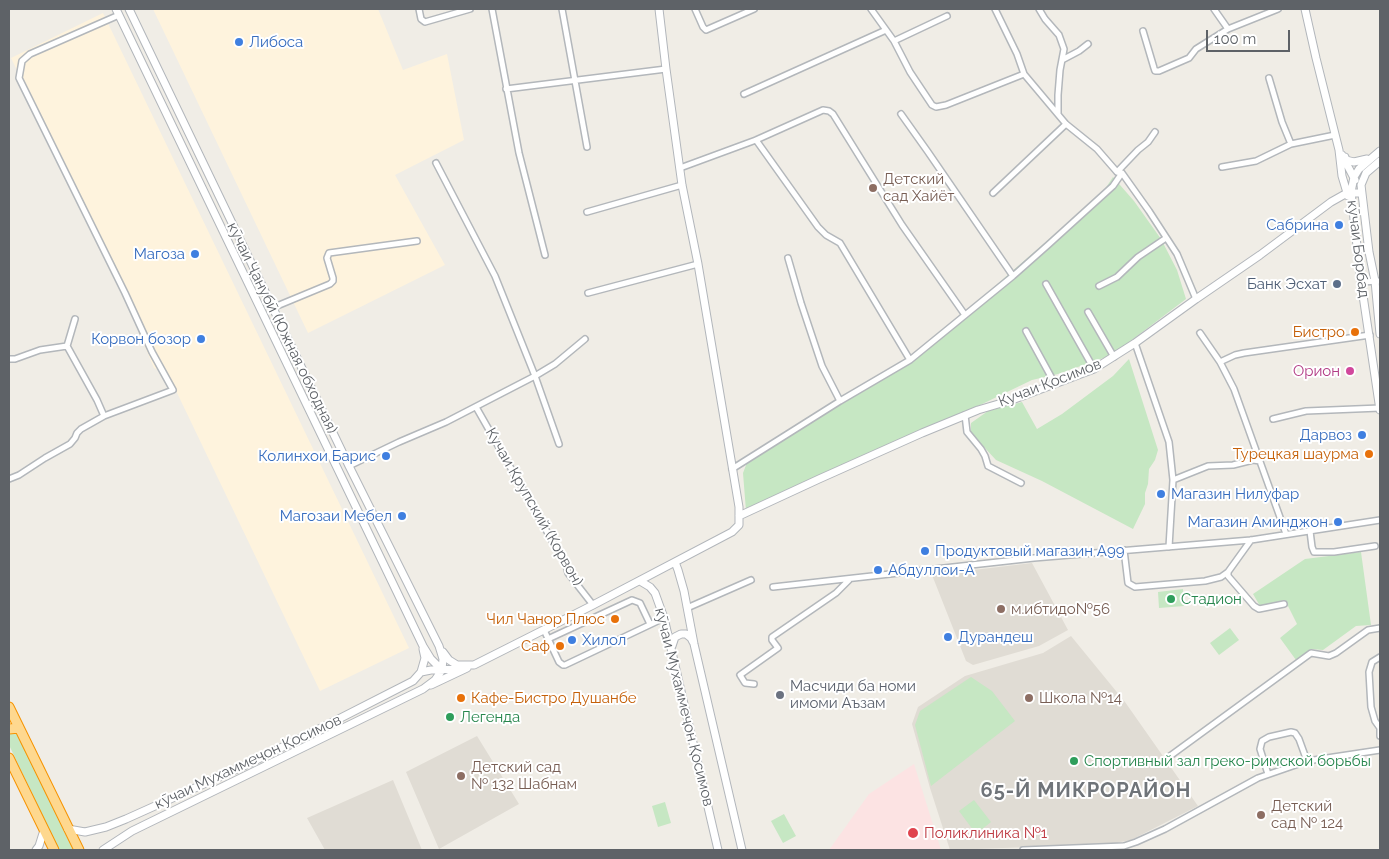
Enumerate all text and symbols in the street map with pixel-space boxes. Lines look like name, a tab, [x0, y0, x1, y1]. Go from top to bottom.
scale bar	[1209, 20, 1293, 52]
text: 100 m	[1214, 30, 1256, 48]
place label: Либоса	[249, 33, 303, 51]
marker: Либоса	[233, 36, 245, 48]
place label: Детский сад Хайёт	[883, 170, 954, 205]
marker: Детский сад Хайёт	[867, 182, 879, 194]
street label: кӯчаи Борбад	[1343, 199, 1373, 299]
place label: Сабрина	[1266, 216, 1329, 234]
marker: Сабрина	[1333, 219, 1345, 231]
street label: кӯчаи Ҷанубӣ (Южная обходная)	[223, 220, 341, 436]
place label: Магоза	[134, 245, 185, 263]
marker: Магоза	[189, 248, 201, 260]
place label: Банк Эсхат	[1247, 275, 1327, 293]
marker: Банк Эсхат	[1331, 278, 1343, 290]
place label: Бистро	[1293, 323, 1345, 341]
marker: Бистро	[1349, 326, 1361, 338]
place label: Корвон бозор	[91, 330, 191, 348]
marker: Корвон бозор	[195, 333, 207, 345]
street label: Кучаи Қосимов	[996, 355, 1104, 411]
place label: Орион	[1293, 362, 1340, 380]
marker: Орион	[1344, 365, 1356, 377]
street label: Кучаи Крупский (Корвон)	[481, 425, 587, 589]
place label: Дарвоз	[1299, 426, 1352, 444]
marker: Дарвоз	[1356, 429, 1368, 441]
place label: Турецкая шаурма	[1233, 445, 1359, 463]
place label: Колинхои Барис	[258, 447, 376, 465]
marker: Турецкая шаурма	[1363, 448, 1375, 460]
marker: Колинхои Барис	[380, 450, 392, 462]
place label: Магазин Нилуфар	[1171, 485, 1299, 503]
marker: Магазин Нилуфар	[1155, 488, 1167, 500]
place label: Магозаи Мебел	[280, 507, 392, 525]
marker: Магозаи Мебел	[396, 510, 408, 522]
place label: Магазин Аминджон	[1188, 513, 1328, 531]
marker: Магазин Аминджон	[1332, 516, 1344, 528]
place label: Продуктовый магазин А99	[935, 542, 1125, 560]
marker: Продуктовый магазин А99	[919, 545, 931, 557]
place label: Абдуллои-А	[888, 561, 975, 579]
marker: Абдуллои-А	[872, 564, 884, 576]
place label: Стадион	[1181, 590, 1242, 608]
marker: Стадион	[1165, 593, 1177, 605]
place label: м.ибтидо№56	[1011, 600, 1110, 618]
marker: м.ибтидо№56	[995, 603, 1007, 615]
street label: кӯчаи Мухаммеҷон Қосимов	[651, 606, 717, 808]
place label: Чил Чанор Плюс	[486, 610, 605, 628]
marker: Чил Чанор Плюс	[609, 613, 621, 625]
place label: Дурандеш	[958, 628, 1033, 646]
place label: Хилол	[582, 631, 626, 649]
marker: Дурандеш	[942, 631, 954, 643]
marker: Хилол	[566, 634, 578, 646]
place label: Саф	[521, 637, 550, 655]
marker: Саф	[554, 640, 566, 652]
place label: Масчиди ба номи имоми Аъзам	[790, 677, 916, 712]
place label: Кафе-Бистро Душанбе	[471, 689, 637, 707]
marker: Масчиди ба номи имоми Аъзам	[774, 689, 786, 701]
place label: Школа №14	[1039, 689, 1122, 707]
marker: Кафе-Бистро Душанбе	[455, 692, 467, 704]
marker: Школа №14	[1023, 692, 1035, 704]
place label: Легенда	[460, 708, 520, 726]
street label: кӯчаи Мухаммеҷон Қосимов	[152, 711, 344, 813]
marker: Легенда	[444, 711, 456, 723]
place label: Спортивный зал греко-римской борьбы	[1084, 752, 1371, 770]
marker: Спортивный зал греко-римской борьбы	[1068, 755, 1080, 767]
place label: Детский сад № 132 Шабнам	[471, 758, 577, 793]
marker: Детский сад № 132 Шабнам	[455, 770, 467, 782]
district label: 65-Й МИКРОРАЙОН	[979, 779, 1193, 803]
place label: Детский сад № 124	[1271, 797, 1343, 832]
marker: Детский сад № 124	[1255, 809, 1267, 821]
place label: Поликлиника №1	[924, 824, 1047, 842]
marker: Поликлиника №1	[906, 826, 920, 840]

